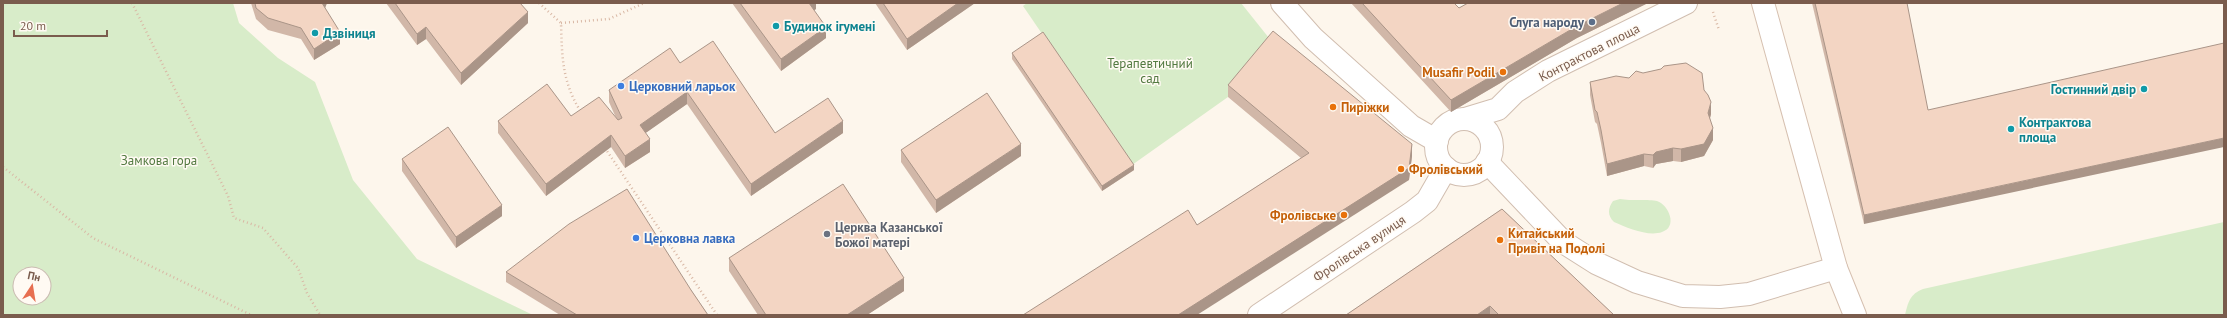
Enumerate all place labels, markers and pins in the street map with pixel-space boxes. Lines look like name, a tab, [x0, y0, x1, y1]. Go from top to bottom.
place label: Слуга народу	[1509, 14, 1585, 31]
marker: Слуга народу	[1587, 17, 1597, 27]
place label: Будинок ігумені	[784, 18, 876, 35]
marker: Будинок ігумені	[771, 21, 781, 31]
place label: Дзвіниця	[323, 25, 376, 42]
marker: Дзвіниця	[310, 28, 320, 38]
place label: Musafir Podil	[1422, 64, 1495, 81]
marker: Musafir Podil	[1498, 67, 1508, 77]
place label: Церковний ларьок	[629, 78, 736, 95]
marker: Церковний ларьок	[616, 81, 626, 91]
place label: Гостинний двір	[2051, 81, 2136, 98]
marker: Гостинний двір	[2139, 84, 2149, 94]
place label: Пиріжки	[1341, 99, 1389, 116]
marker: Пиріжки	[1328, 102, 1338, 112]
place label: Контрактова площа	[2019, 114, 2091, 146]
marker: Контрактова площа	[2006, 124, 2016, 134]
place label: Фролівський	[1409, 161, 1483, 178]
marker: Фролівський	[1396, 164, 1406, 174]
place label: Фролівське	[1270, 207, 1336, 224]
marker: Фролівське	[1339, 210, 1349, 220]
place label: Церква Казанської Божої матері	[835, 219, 943, 251]
place label: Китайський Привіт на Подолі	[1508, 225, 1605, 257]
marker: Церква Казанської Божої матері	[822, 229, 832, 239]
place label: Церковна лавка	[644, 230, 735, 247]
marker: Церковна лавка	[631, 233, 641, 243]
marker: Китайський Привіт на Подолі	[1495, 235, 1505, 245]

